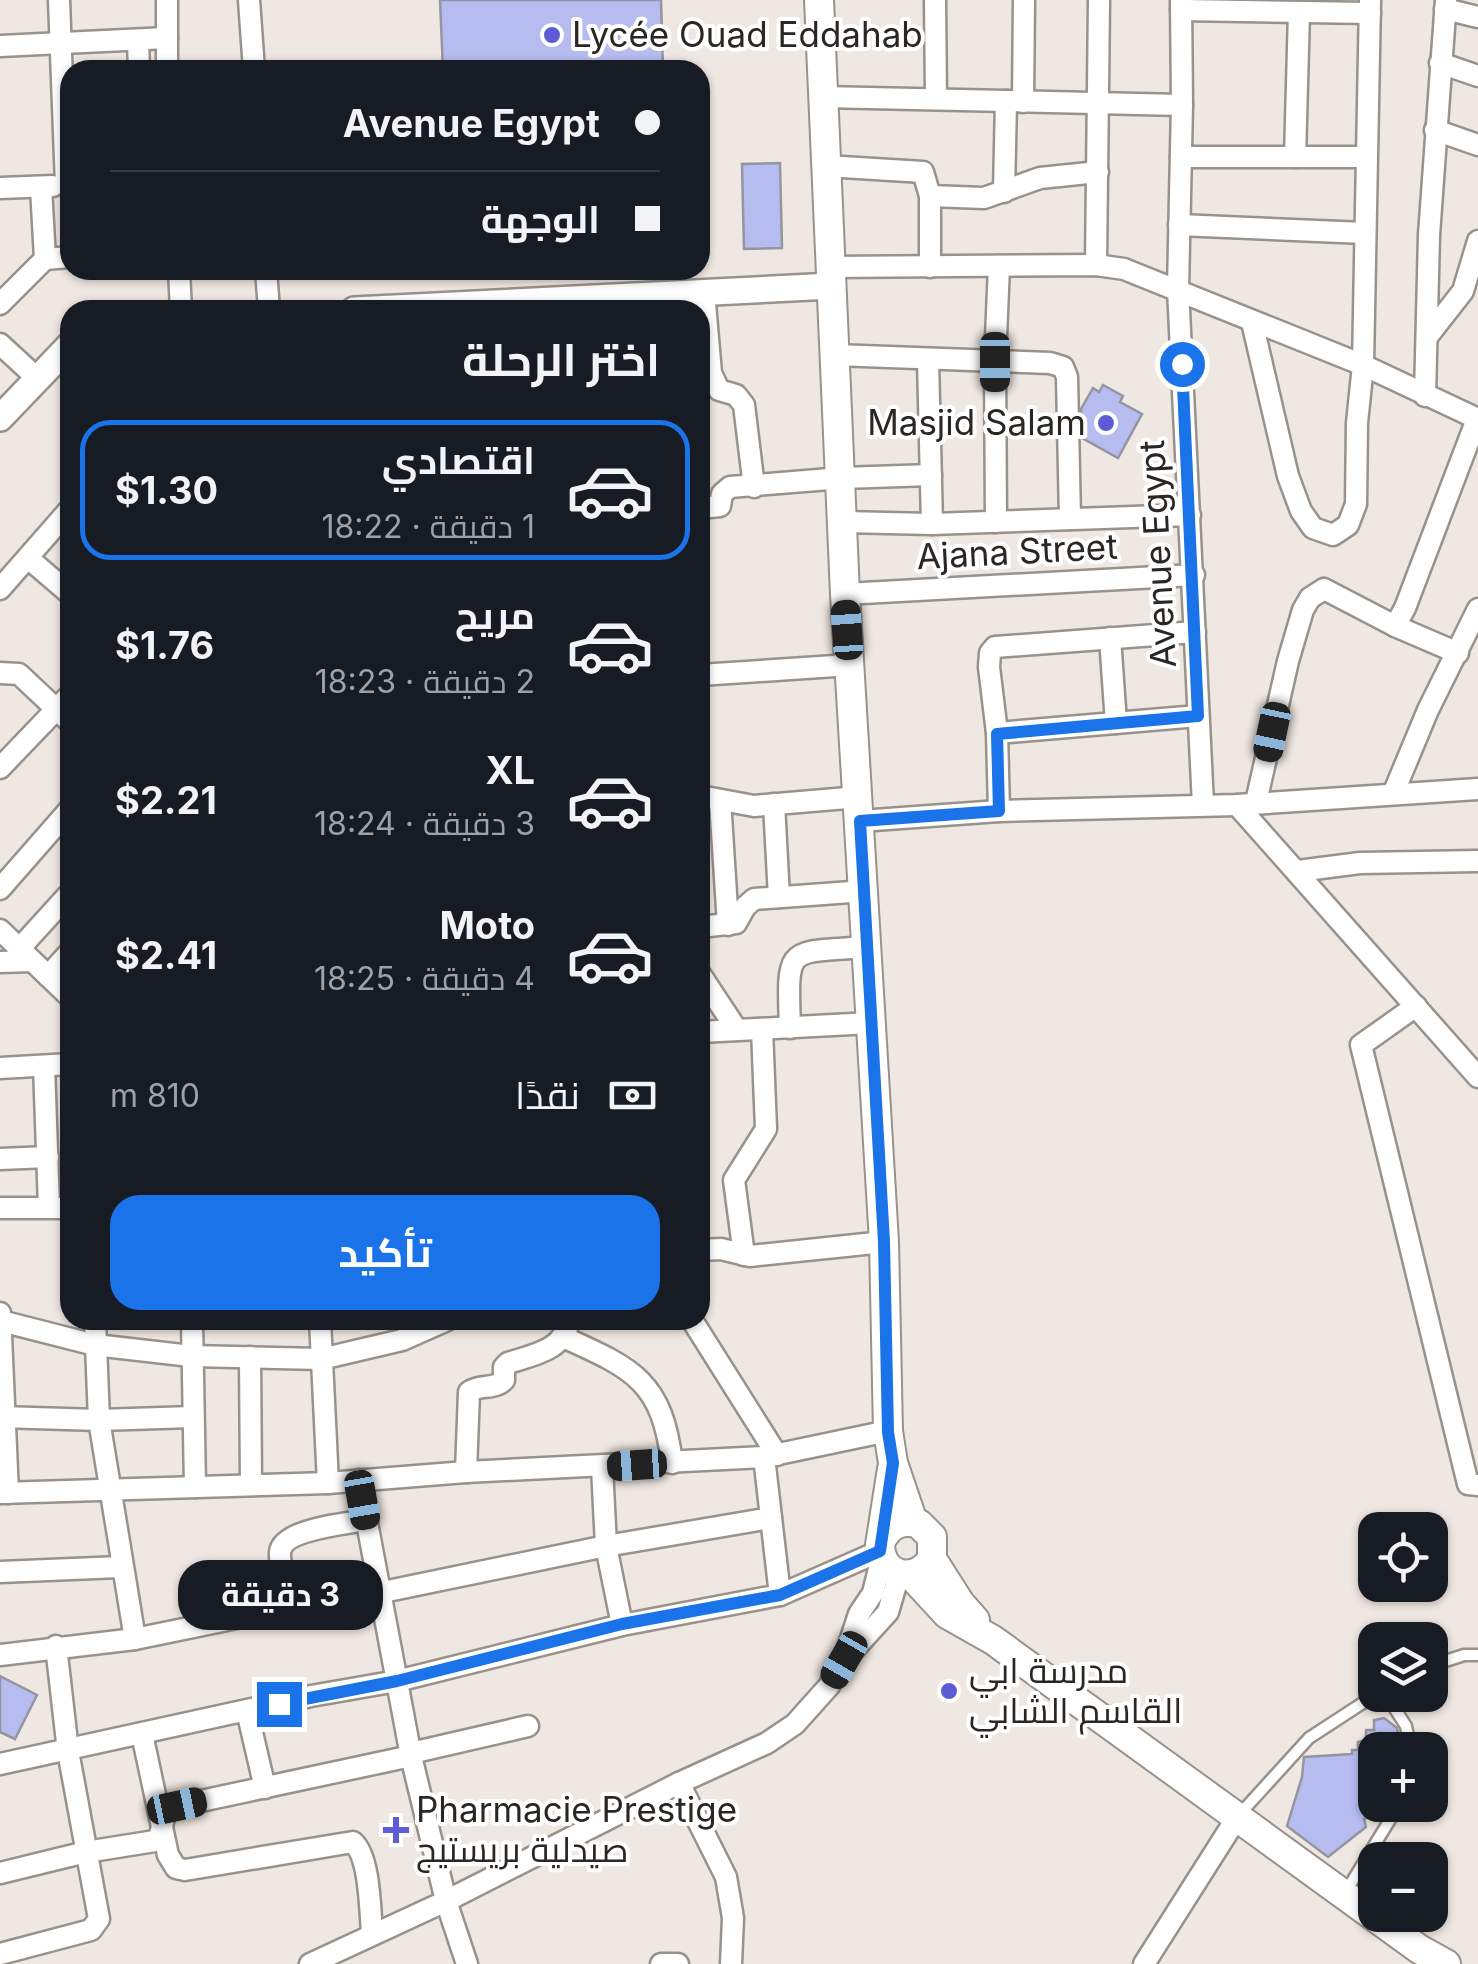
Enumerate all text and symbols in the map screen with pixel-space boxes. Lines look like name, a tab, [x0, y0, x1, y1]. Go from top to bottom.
place label: Lycée Ouad Eddahab	[572, 13, 923, 55]
marker: Lycée Ouad Eddahab	[541, 24, 563, 46]
text: Avenue Egypt	[343, 100, 600, 146]
text: الوجهة	[481, 196, 600, 242]
text: اختر الرحلة	[462, 332, 660, 387]
car	[980, 332, 1010, 392]
route start	[1160, 342, 1205, 387]
place label: Masjid Salam	[867, 401, 1086, 443]
marker: Masjid Salam	[1095, 412, 1117, 434]
text: اقتصادي	[382, 437, 535, 483]
street label: Avenue Egypt	[1130, 439, 1184, 669]
icon: car	[565, 445, 655, 535]
text: $1.30	[115, 467, 218, 513]
text: 1 دقيقة · 18:22	[321, 507, 535, 546]
street label: Ajana Street	[915, 525, 1119, 577]
text: مريح	[455, 592, 535, 638]
car	[830, 599, 864, 661]
icon: car	[565, 600, 655, 690]
text: $1.76	[115, 622, 214, 668]
text: 2 دقيقة · 18:23	[315, 662, 535, 701]
car	[1251, 700, 1293, 764]
text: XL	[485, 747, 535, 793]
icon: car	[565, 755, 655, 845]
text: $2.21	[115, 777, 217, 823]
text: 3 دقيقة · 18:24	[314, 804, 535, 843]
text: Moto	[439, 902, 535, 948]
icon: car	[565, 910, 655, 1000]
text: $2.41	[115, 932, 217, 978]
text: 4 دقيقة · 18:25	[314, 959, 535, 998]
icon: cash	[605, 1068, 660, 1123]
text: نقدًا	[515, 1072, 580, 1118]
text: 810 m	[110, 1076, 200, 1115]
button: تأكيد	[110, 1195, 660, 1310]
car	[606, 1448, 668, 1482]
car	[342, 1468, 382, 1532]
map controls	[1358, 1512, 1448, 1932]
button: locate	[1358, 1512, 1448, 1602]
callout: 3 دقيقة	[176, 1559, 382, 1629]
text: 3 دقيقة	[221, 1575, 340, 1614]
button: layers	[1358, 1622, 1448, 1712]
car	[816, 1627, 872, 1693]
place label: مدرسة ابي القاسم الشابي	[969, 1649, 1182, 1738]
marker: مدرسة ابي القاسم الشابي	[938, 1680, 960, 1702]
route end	[257, 1682, 302, 1727]
button: +	[1358, 1732, 1448, 1822]
car	[145, 1785, 209, 1827]
place label: Pharmacie Prestige صيدلية بريستيج	[416, 1788, 737, 1873]
marker: Pharmacie Prestige صيدلية بريستيج	[385, 1819, 407, 1841]
button: −	[1358, 1842, 1448, 1932]

